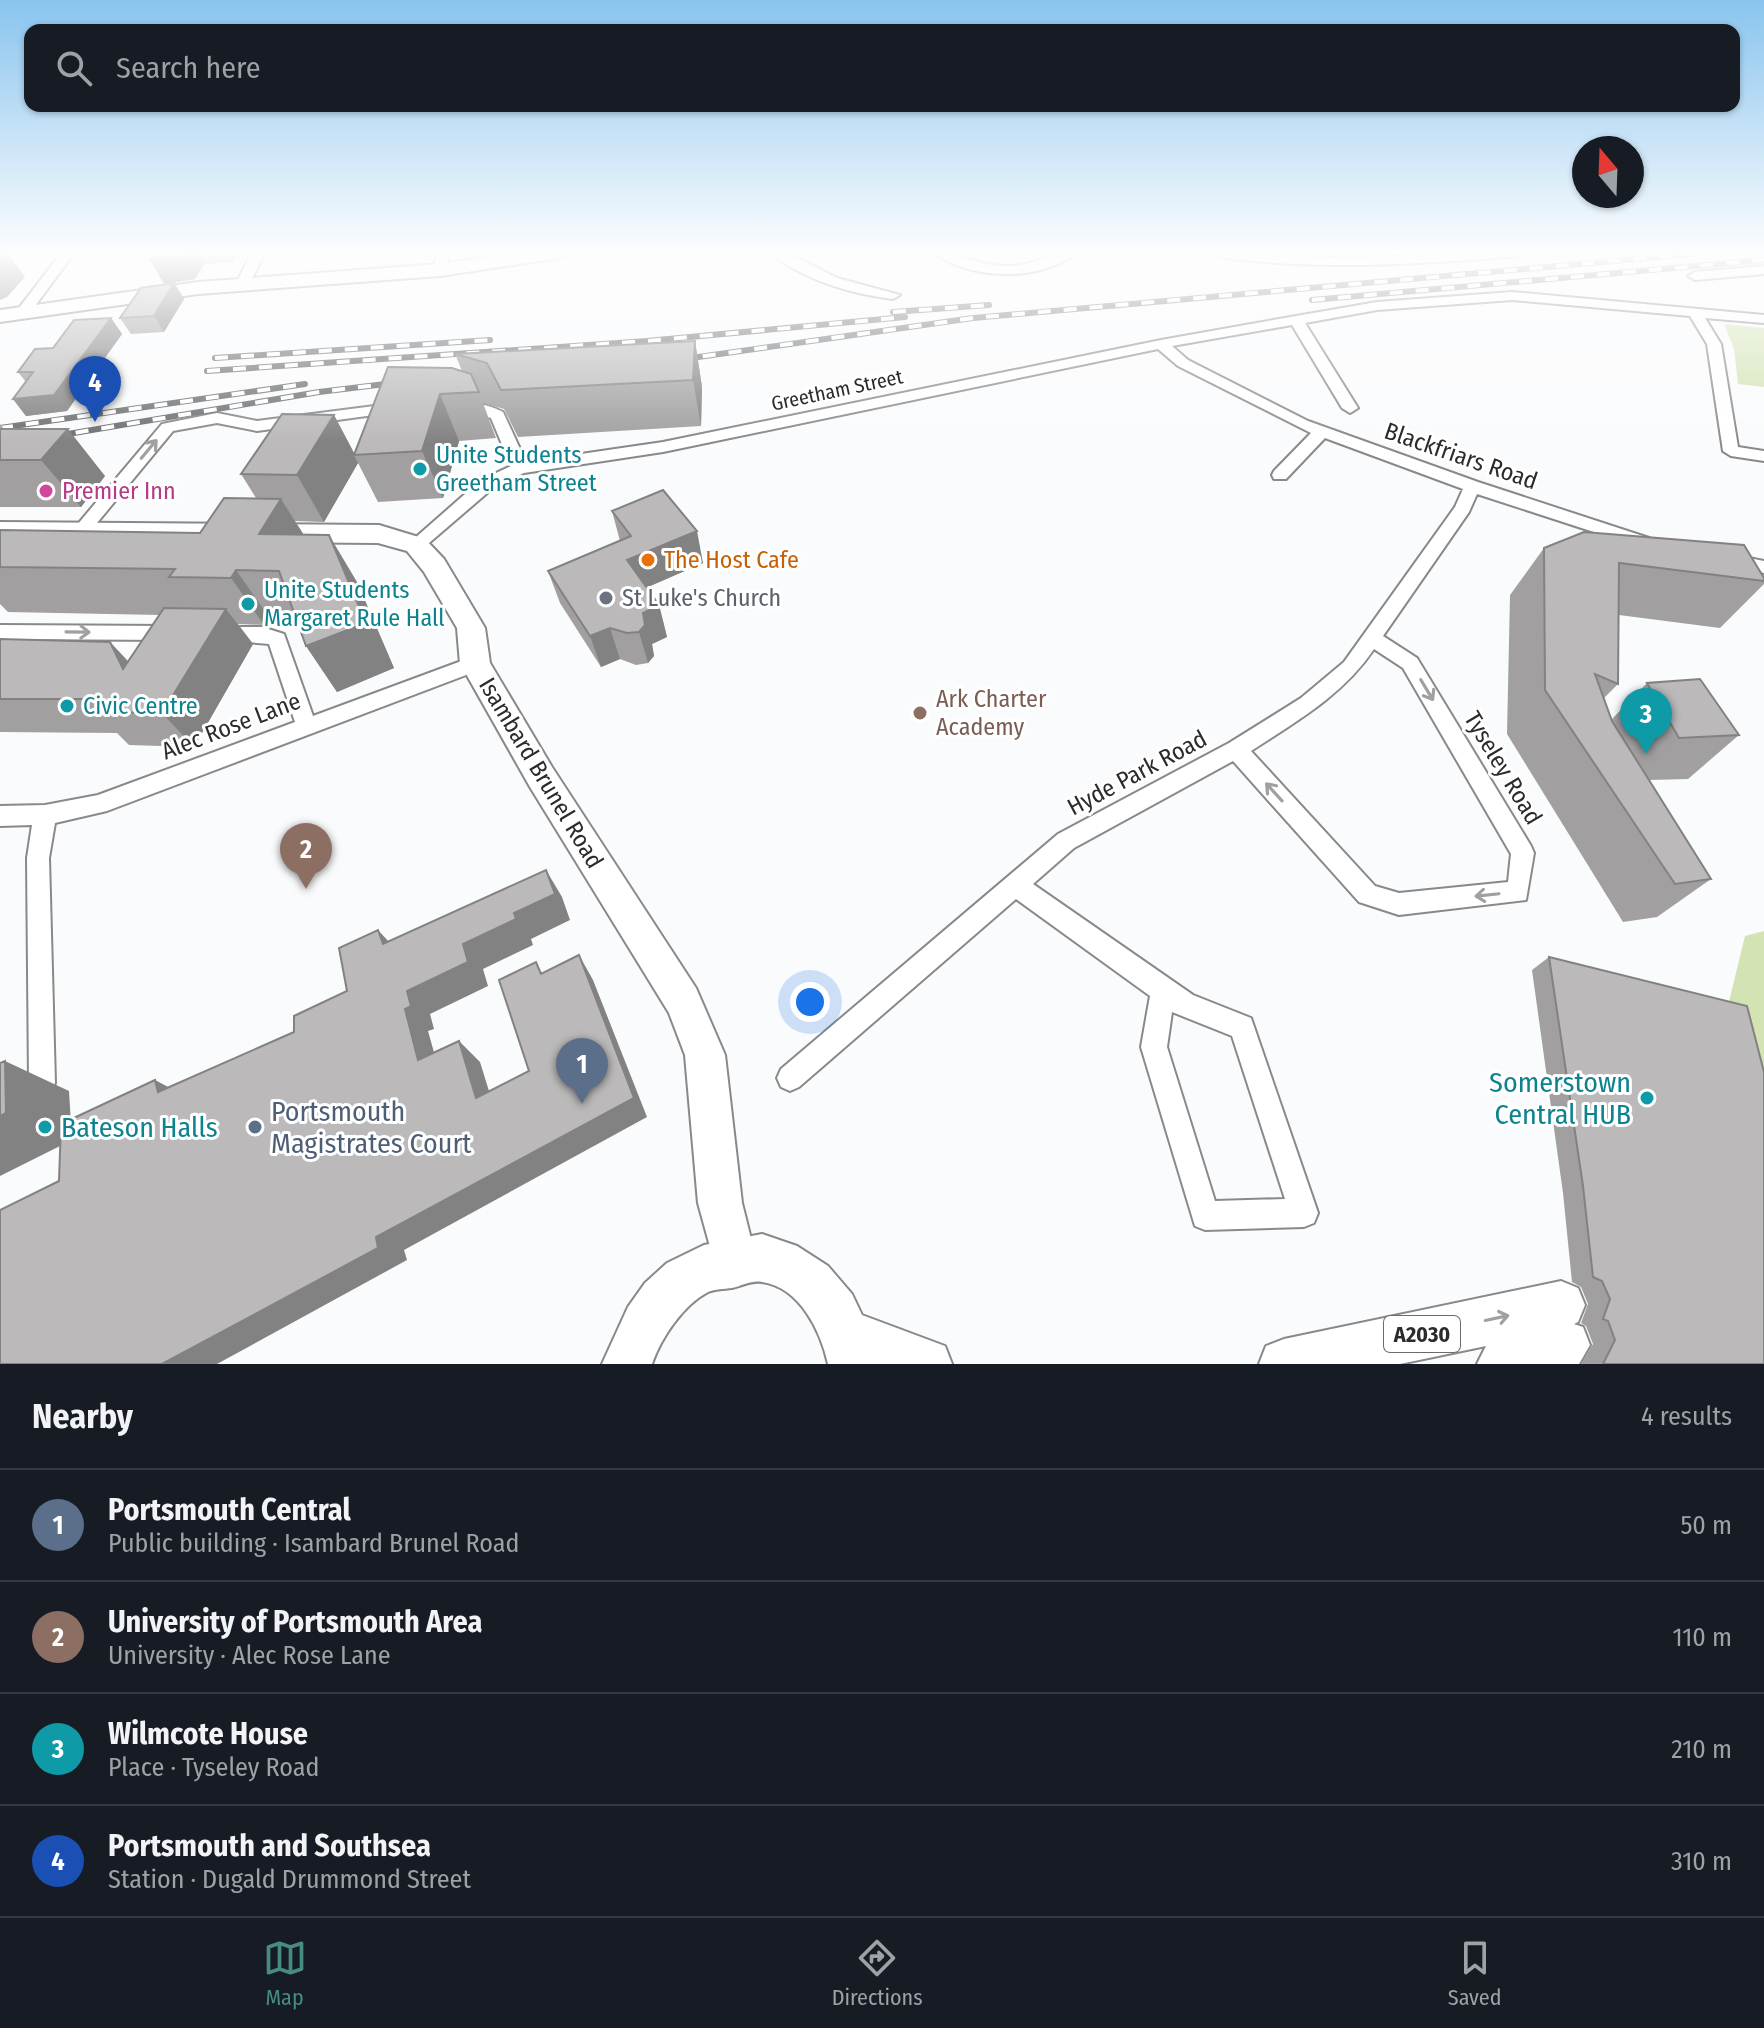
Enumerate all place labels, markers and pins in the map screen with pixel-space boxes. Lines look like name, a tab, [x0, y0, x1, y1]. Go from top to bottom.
pin: 4	[69, 356, 121, 422]
place label: Unite Students Greetham Street	[436, 441, 597, 497]
marker: Unite Students Greetham Street	[411, 460, 429, 478]
place label: Premier Inn	[62, 477, 176, 505]
marker: Premier Inn	[37, 482, 55, 500]
place label: The Host Cafe	[664, 546, 799, 574]
marker: The Host Cafe	[639, 551, 657, 569]
place label: Unite Students Margaret Rule Hall	[264, 576, 445, 632]
place label: St Luke's Church	[622, 584, 781, 612]
marker: St Luke's Church	[597, 589, 615, 607]
marker: Unite Students Margaret Rule Hall	[239, 595, 257, 613]
place label: Ark Charter Academy	[936, 685, 1047, 741]
pin: 3	[1620, 688, 1672, 754]
place label: Civic Centre	[83, 692, 198, 720]
marker: Civic Centre	[58, 697, 76, 715]
marker: Ark Charter Academy	[911, 704, 929, 722]
pin: 2	[280, 823, 332, 889]
pin: 1	[556, 1038, 608, 1104]
place label: Somerstown Central HUB	[1489, 1066, 1631, 1131]
marker: Somerstown Central HUB	[1638, 1089, 1656, 1107]
place label: Portsmouth Magistrates Court	[271, 1095, 472, 1160]
place label: Bateson Halls	[61, 1111, 218, 1144]
marker: Bateson Halls	[36, 1118, 54, 1136]
marker: Portsmouth Magistrates Court	[246, 1118, 264, 1136]

